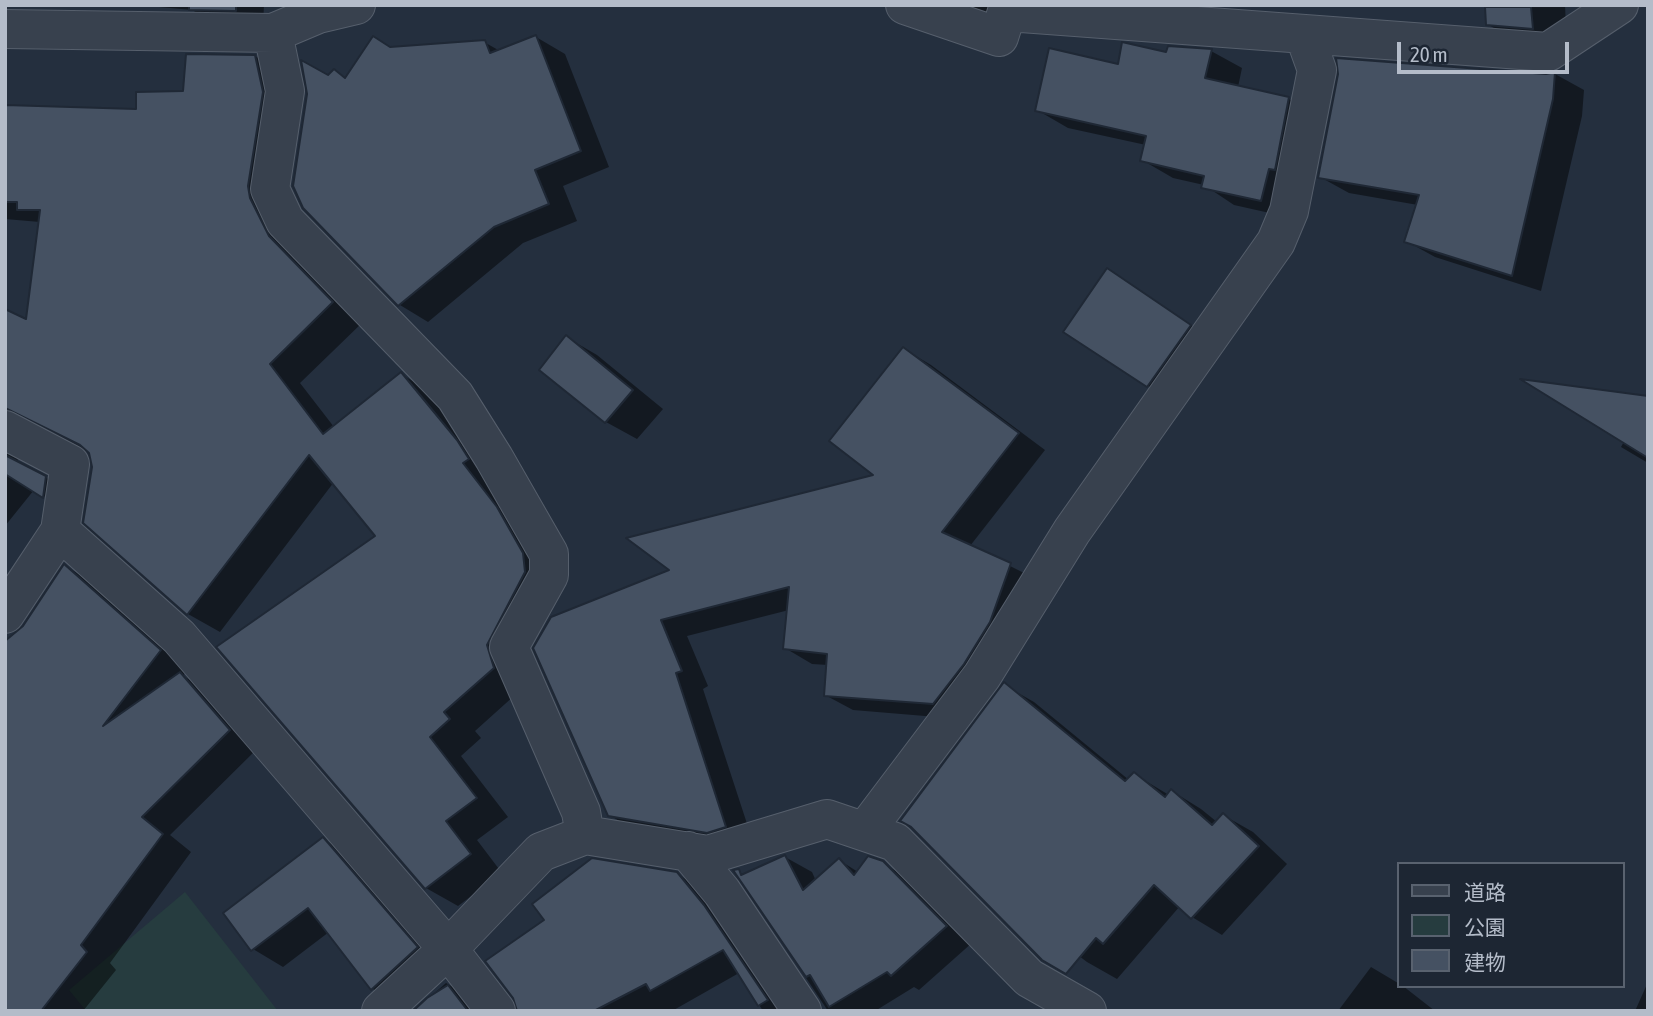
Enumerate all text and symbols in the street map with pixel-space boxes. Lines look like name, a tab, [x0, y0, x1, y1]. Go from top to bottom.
scale bar	[1401, 28, 1572, 72]
text: 20 m	[1410, 42, 1448, 66]
legend	[1398, 862, 1625, 988]
text: 道路	[1464, 880, 1506, 904]
text: 公園	[1464, 915, 1506, 939]
text: 建物	[1464, 950, 1506, 974]

